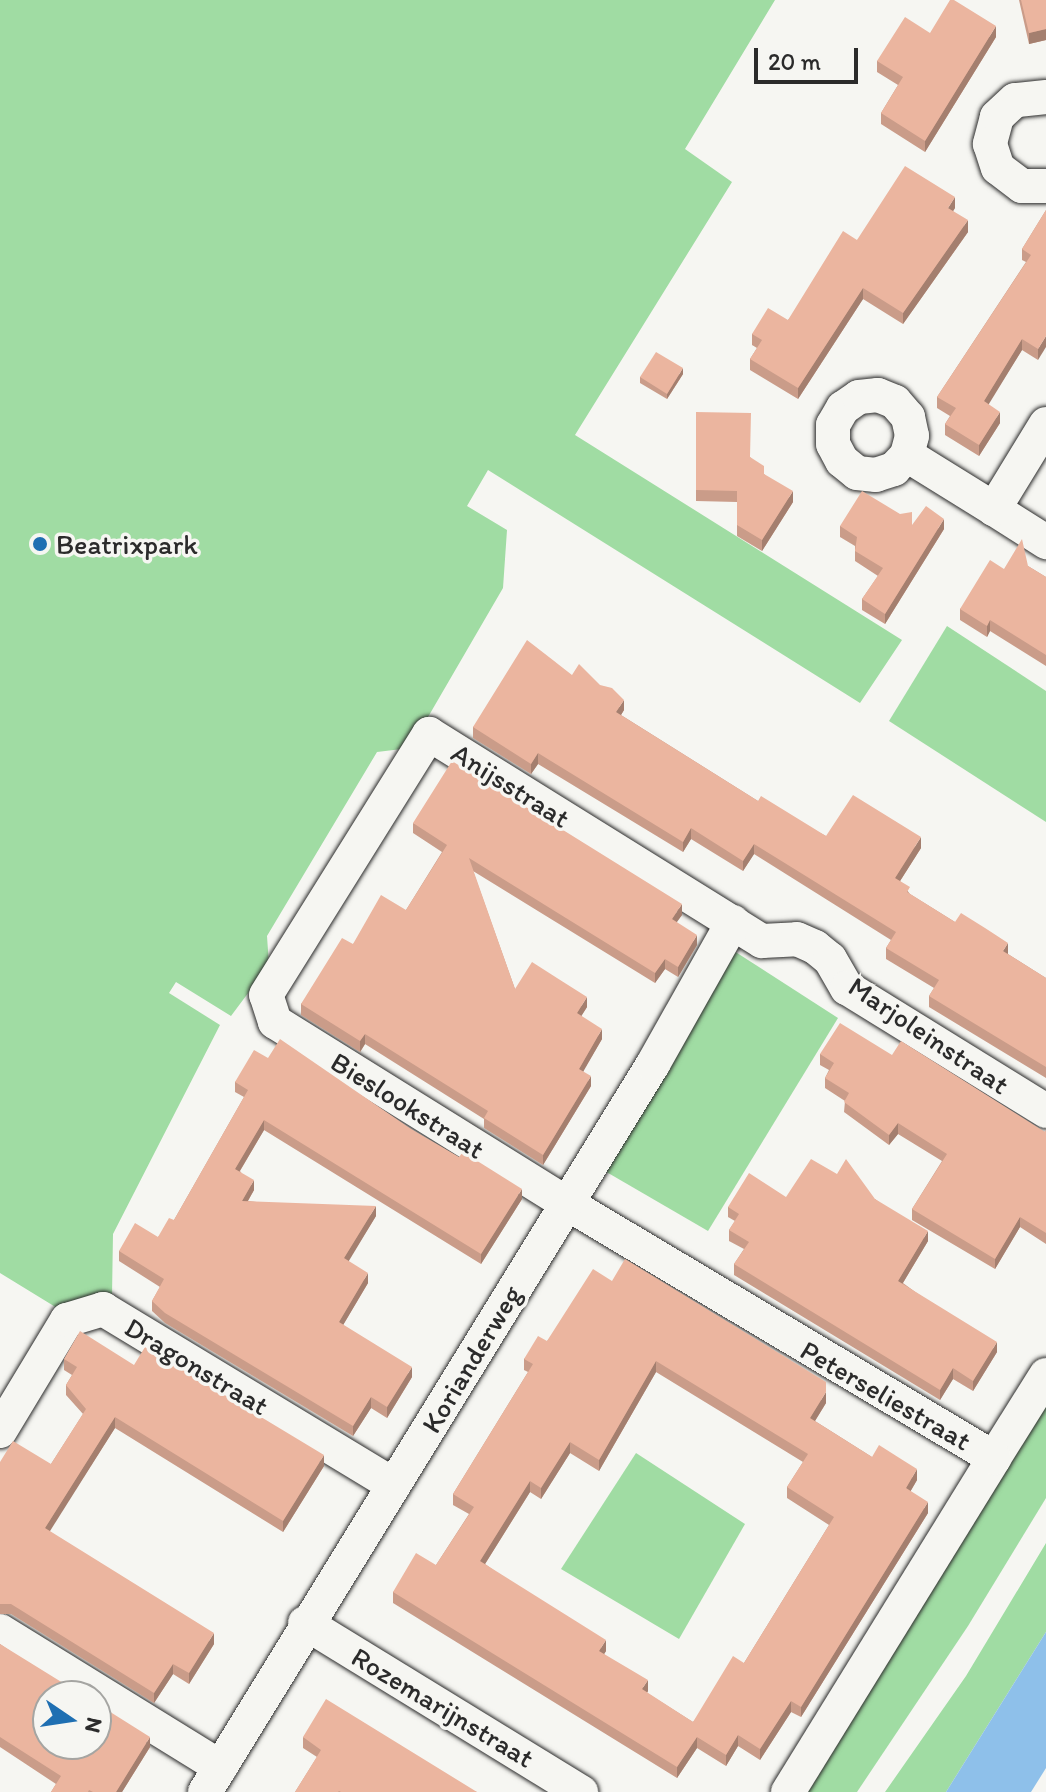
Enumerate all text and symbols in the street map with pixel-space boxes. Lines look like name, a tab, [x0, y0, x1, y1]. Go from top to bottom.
scale bar	[758, 32, 862, 82]
text: 20 m	[768, 47, 821, 76]
place label: Beatrixpark	[56, 527, 198, 561]
marker: Beatrixpark	[31, 535, 49, 553]
street label: Anijsstraat	[446, 735, 576, 835]
street label: Marjoleinstraat	[842, 969, 1016, 1101]
street label: Bieslookstraat	[325, 1044, 491, 1166]
street label: Korianderweg	[414, 1279, 528, 1439]
street label: Dragonstraat	[119, 1310, 275, 1422]
street label: Peterseliestraat	[795, 1333, 977, 1457]
street label: Rozemarijnstraat	[346, 1639, 540, 1775]
north arrow	[32, 1680, 112, 1760]
text: N	[79, 1715, 109, 1735]

